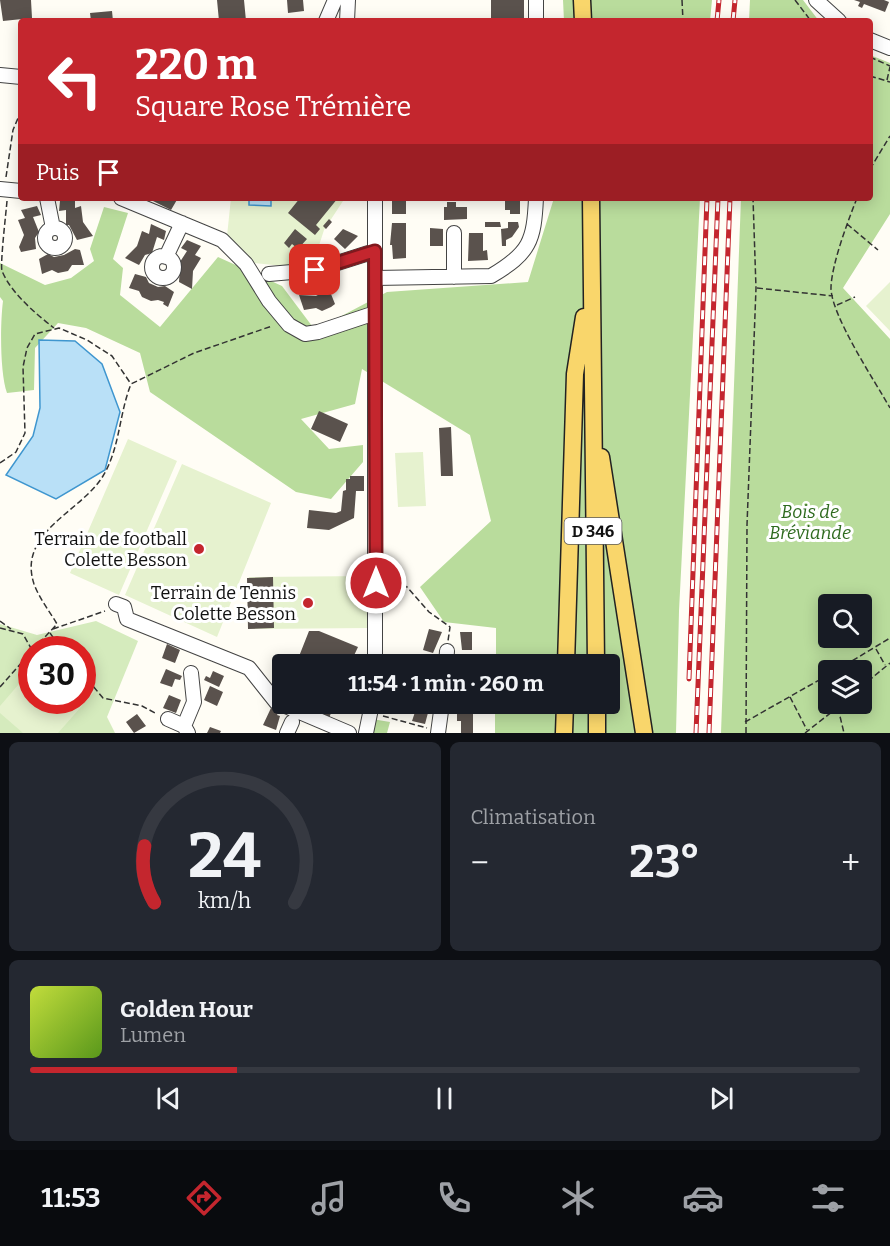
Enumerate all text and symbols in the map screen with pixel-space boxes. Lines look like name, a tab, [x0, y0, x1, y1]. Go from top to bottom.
text: 220 m	[135, 40, 257, 90]
icon: left	[36, 42, 114, 120]
text: Square Rose Trémière	[135, 91, 411, 123]
icon: arrive	[92, 156, 125, 189]
text: Puis	[36, 159, 80, 186]
pin	[289, 244, 340, 295]
icon: arrive	[298, 253, 331, 286]
park label: Bois de Bréviande	[769, 501, 851, 544]
road number: D 346	[564, 518, 622, 544]
place label: Terrain de football Colette Besson	[34, 528, 188, 571]
marker: Terrain de football Colette Besson	[192, 542, 206, 556]
position arrow	[344, 551, 408, 615]
place label: Terrain de Tennis Colette Besson	[151, 582, 297, 625]
map controls	[818, 594, 872, 714]
button: search	[818, 594, 872, 648]
marker: Terrain de Tennis Colette Besson	[301, 596, 315, 610]
speed limit sign: 30	[18, 636, 96, 714]
button: layers	[818, 660, 872, 714]
text: 11:54 · 1 min · 260 m	[348, 670, 544, 697]
text: Climatisation	[471, 805, 596, 829]
text: 24	[188, 819, 261, 894]
text: 23°	[629, 835, 700, 889]
text: −	[471, 843, 489, 883]
text: +	[841, 843, 860, 883]
text: km/h	[198, 889, 251, 915]
text: Golden Hour	[120, 996, 253, 1023]
text: Lumen	[120, 1023, 186, 1047]
icon: previous	[152, 1082, 185, 1115]
icon: pause	[428, 1082, 461, 1115]
icon: next	[705, 1082, 738, 1115]
icon: directions	[183, 1177, 225, 1219]
icon: music	[308, 1177, 350, 1219]
icon: phone	[433, 1177, 475, 1219]
icon: climate	[557, 1177, 599, 1219]
icon: car	[682, 1177, 724, 1219]
icon: filters	[807, 1177, 849, 1219]
text: 11:53	[41, 1182, 101, 1214]

